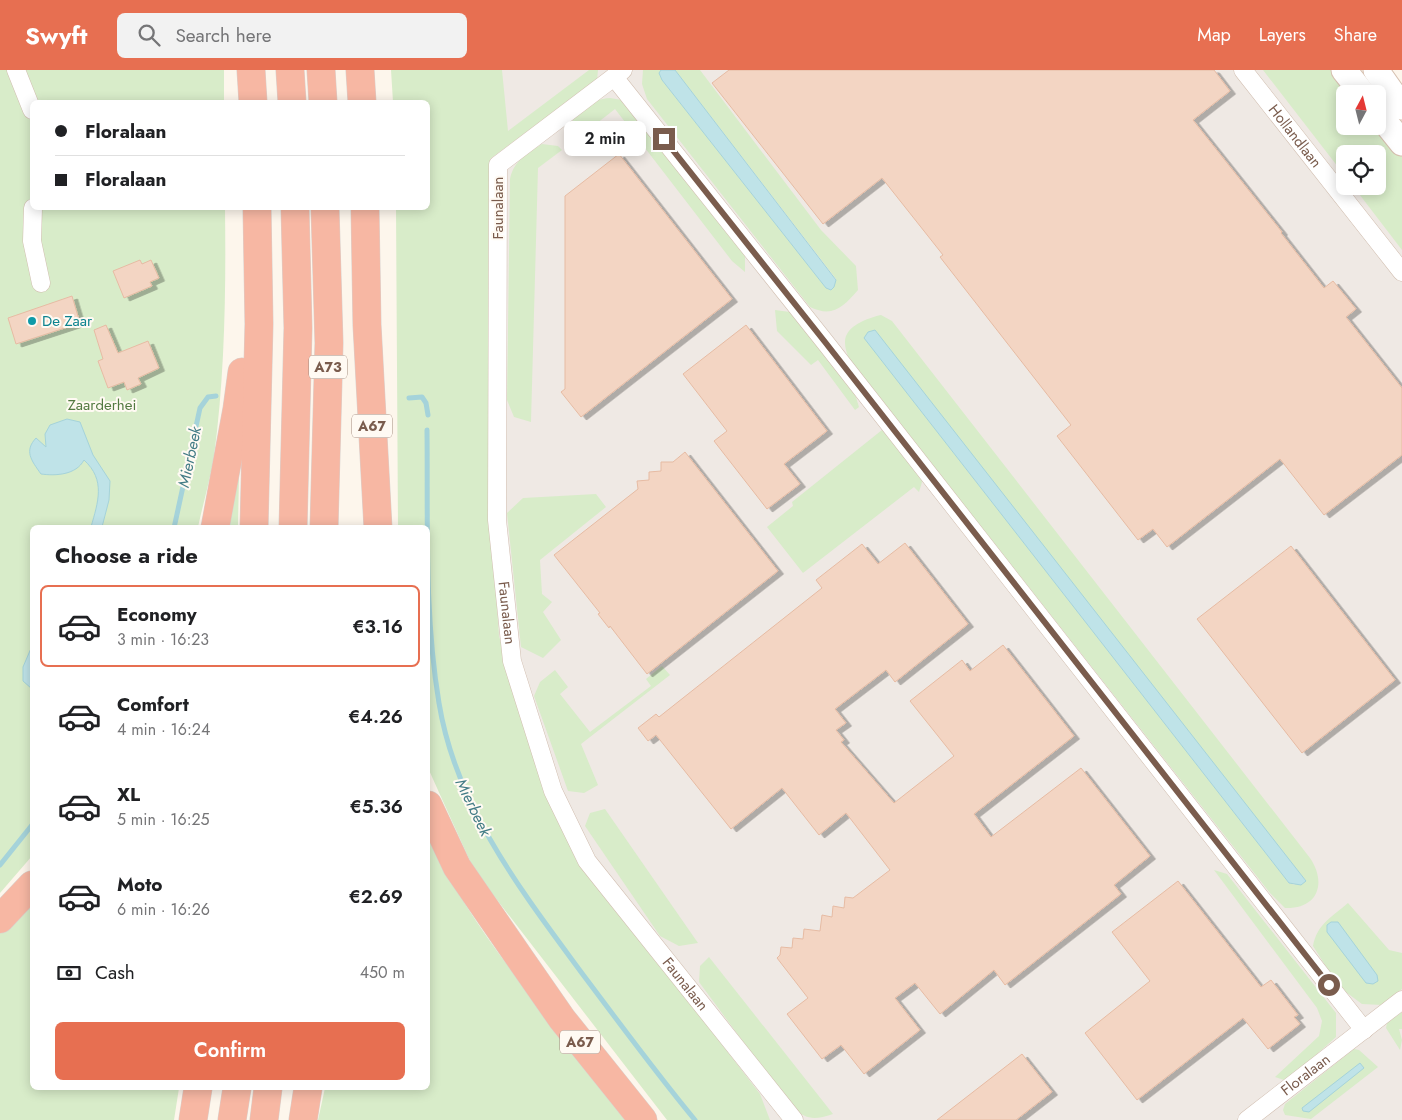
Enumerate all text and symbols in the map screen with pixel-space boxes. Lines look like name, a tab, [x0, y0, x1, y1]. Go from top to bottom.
search box	[117, 13, 467, 58]
text: Swyft	[25, 18, 87, 53]
icon: search	[135, 21, 163, 49]
text: Search here	[175, 22, 272, 49]
text: Map	[1197, 22, 1231, 48]
text: Layers	[1259, 22, 1306, 48]
text: Share	[1334, 22, 1377, 48]
north arrow	[1336, 85, 1386, 135]
map controls	[1336, 85, 1386, 195]
street label: Hollandlaan	[1263, 100, 1327, 172]
text: Floralaan	[85, 118, 166, 145]
callout: 2 min	[564, 122, 646, 156]
text: 2 min	[584, 127, 626, 150]
route end	[653, 128, 675, 150]
button: locate	[1336, 145, 1386, 195]
text: Floralaan	[85, 166, 166, 193]
street label: Faunalaan	[487, 177, 509, 240]
place label: De Zaar	[42, 310, 93, 332]
marker: De Zaar	[26, 315, 38, 327]
road number: A73	[309, 356, 347, 378]
park label: Zaarderhei	[68, 394, 136, 416]
road number: A67	[352, 414, 392, 438]
water label: Mierbeek	[172, 423, 207, 490]
text: Choose a ride	[55, 539, 198, 571]
street label: Faunalaan	[493, 580, 521, 645]
text: Economy	[117, 601, 197, 628]
icon: car	[57, 604, 102, 649]
text: €3.16	[352, 613, 403, 640]
text: 3 min · 16:23	[117, 628, 209, 651]
text: Comfort	[117, 691, 189, 718]
icon: car	[57, 694, 102, 739]
text: €4.26	[348, 703, 403, 730]
text: 4 min · 16:24	[117, 718, 210, 741]
water label: Mierbeek	[450, 774, 498, 841]
text: XL	[117, 781, 140, 808]
icon: car	[57, 784, 102, 829]
text: €5.36	[350, 793, 403, 820]
text: 5 min · 16:25	[117, 808, 210, 831]
text: Moto	[117, 871, 162, 898]
icon: car	[57, 874, 102, 919]
text: €2.69	[349, 883, 403, 910]
text: 6 min · 16:26	[117, 898, 210, 921]
street label: Faunalaan	[657, 953, 714, 1016]
icon: cash	[55, 959, 83, 987]
text: Cash	[95, 959, 135, 986]
text: 450 m	[360, 961, 405, 984]
route start	[1318, 974, 1340, 996]
button: Confirm	[55, 1022, 405, 1080]
road number: A67	[560, 1030, 600, 1054]
street label: Floralaan	[1276, 1048, 1335, 1101]

